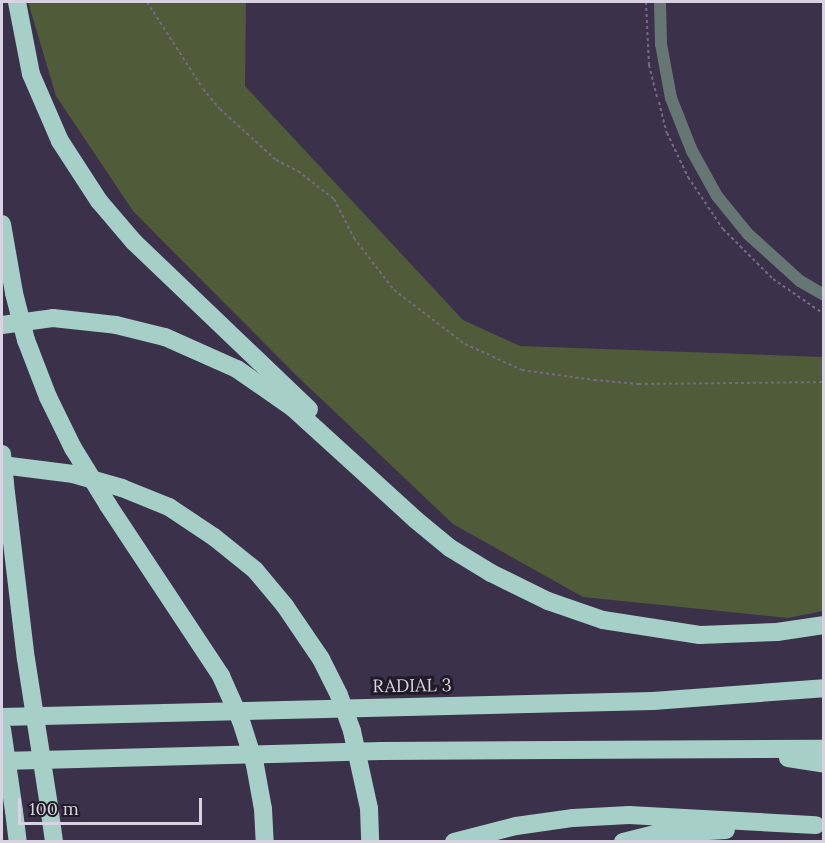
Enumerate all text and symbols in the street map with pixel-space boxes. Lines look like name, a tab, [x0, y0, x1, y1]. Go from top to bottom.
street label: RADIAL 3	[372, 675, 452, 697]
scale bar	[21, 786, 206, 824]
text: 100 m	[29, 797, 79, 820]

